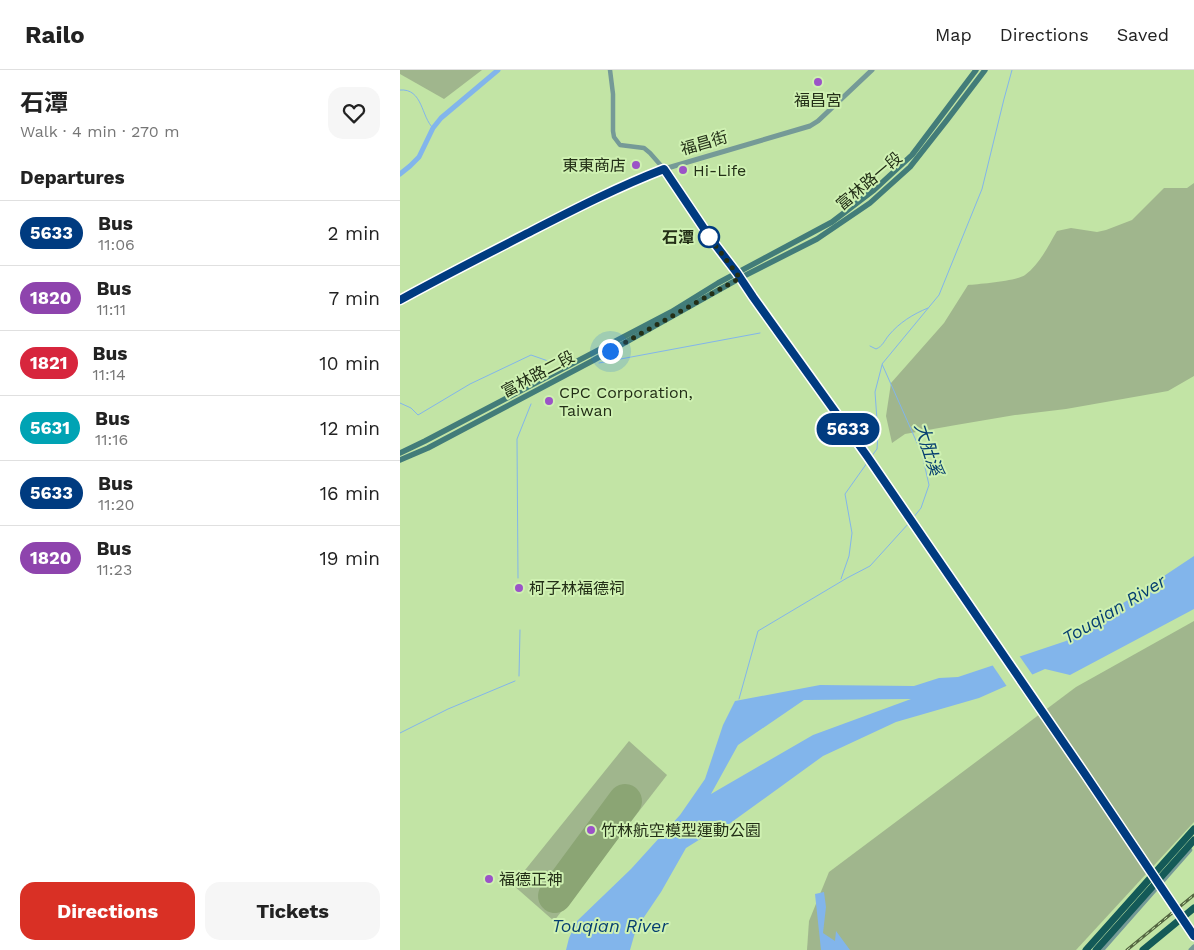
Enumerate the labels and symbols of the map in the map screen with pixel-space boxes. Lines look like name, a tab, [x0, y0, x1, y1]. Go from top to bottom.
marker: 福昌宮	[812, 76, 824, 88]
place label: 福昌宮	[794, 91, 842, 110]
street label: 福昌街	[678, 127, 730, 159]
street label: 富林路一段	[832, 148, 906, 214]
place label: 東東商店	[562, 156, 626, 175]
marker: 東東商店	[630, 159, 642, 171]
place label: Hi-Life	[693, 161, 746, 180]
marker: Hi-Life	[677, 164, 689, 176]
marker: 石潭	[698, 226, 720, 248]
place label: 石潭	[662, 228, 694, 247]
your location	[598, 339, 623, 364]
street label: 富林路二段	[498, 347, 578, 401]
place label: CPC Corporation, Taiwan	[559, 383, 693, 420]
marker: CPC Corporation, Taiwan	[543, 395, 555, 407]
line badge: 5633	[813, 413, 883, 445]
water label: 大肚溪	[911, 420, 948, 481]
water label: Touqian River	[1059, 569, 1170, 648]
place label: 柯子林福德祠	[529, 579, 625, 598]
marker: 柯子林福德祠	[513, 582, 525, 594]
place label: 竹林航空模型運動公園	[601, 821, 761, 840]
marker: 竹林航空模型運動公園	[585, 824, 597, 836]
place label: 福德正神	[499, 870, 563, 889]
marker: 福德正神	[483, 873, 495, 885]
water label: Touqian River	[552, 915, 669, 936]

